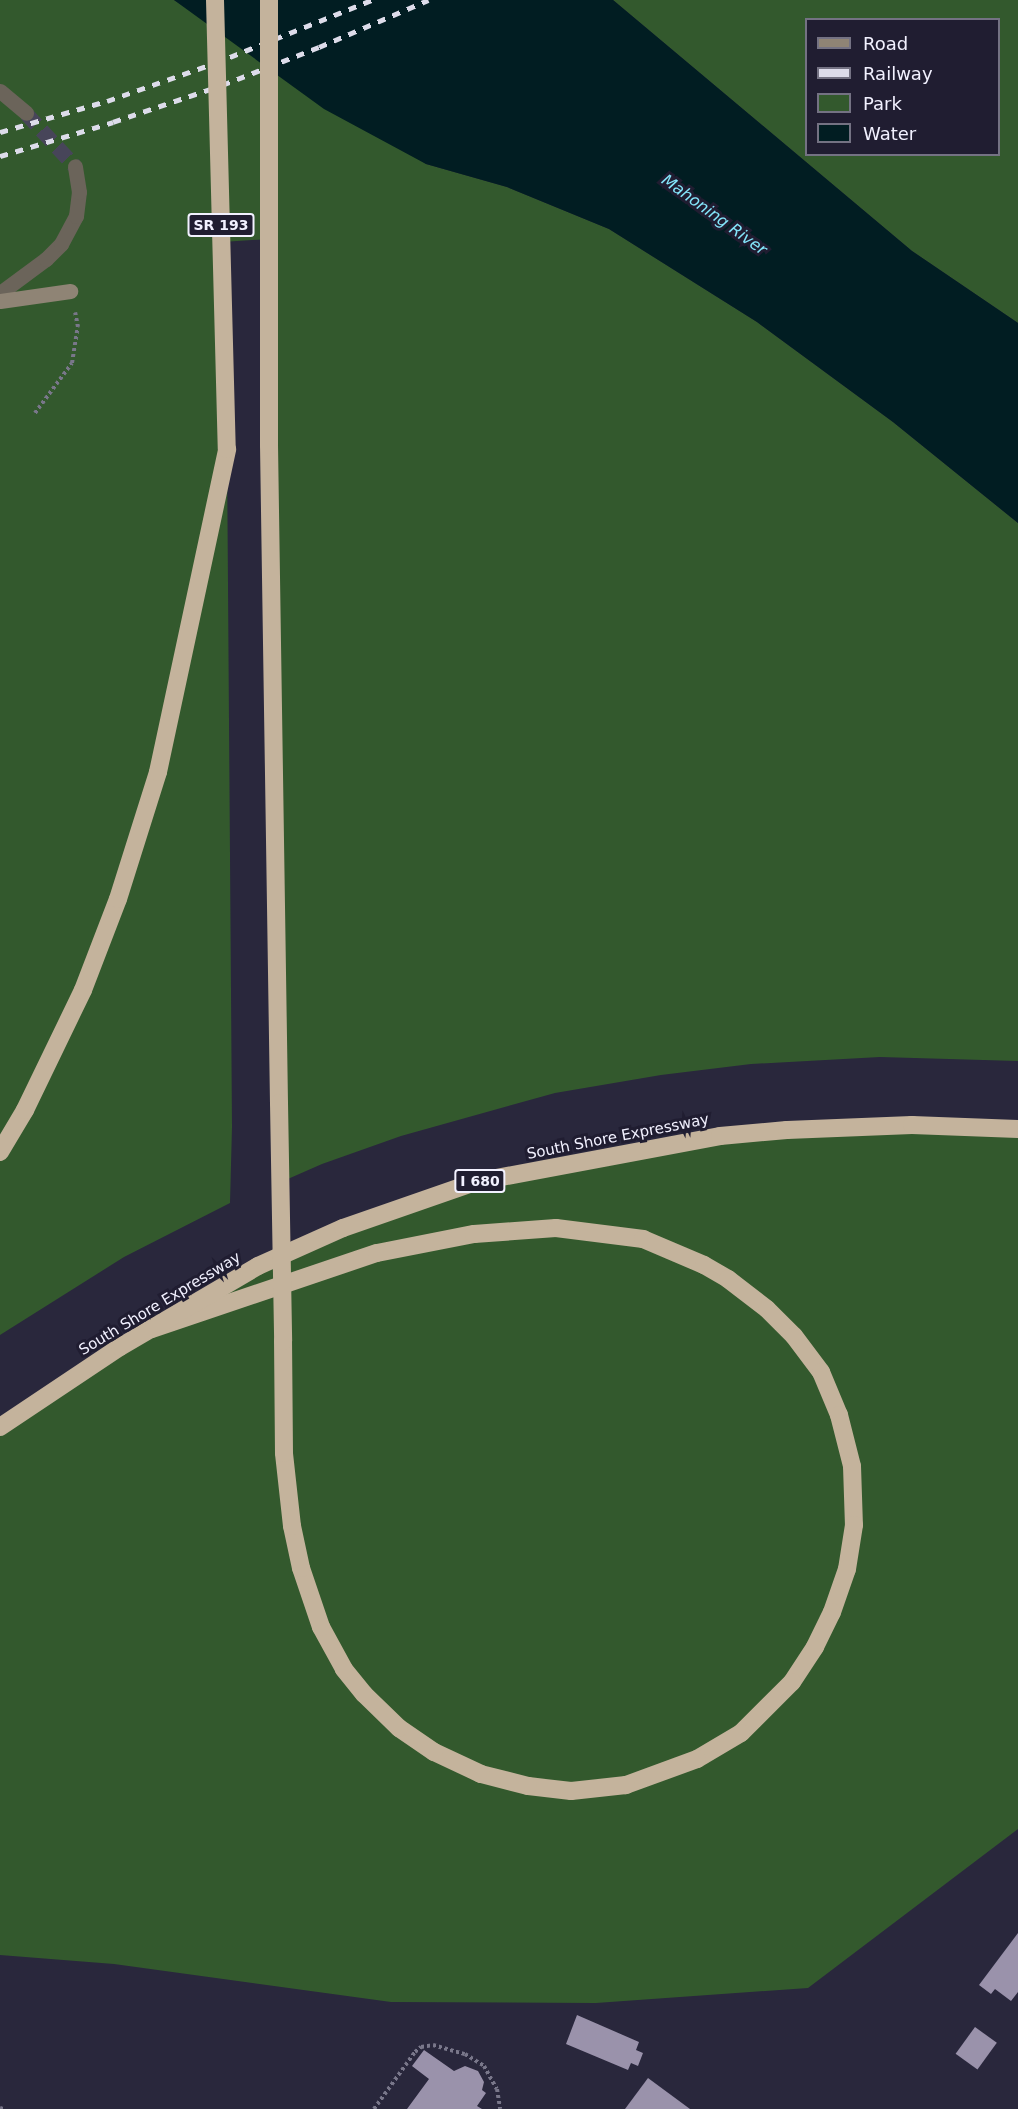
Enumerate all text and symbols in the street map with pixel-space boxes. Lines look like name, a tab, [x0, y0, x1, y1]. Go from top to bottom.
legend	[805, 18, 1000, 156]
text: Road	[863, 33, 908, 54]
text: Railway	[863, 63, 933, 84]
text: Park	[863, 93, 902, 114]
text: Water	[863, 123, 916, 144]
water label: Mahoning River	[658, 171, 770, 259]
road number: SR 193	[186, 214, 256, 236]
street label: South Shore Expressway	[525, 1110, 711, 1164]
road number: I 680	[453, 1170, 507, 1192]
street label: South Shore Expressway	[76, 1249, 244, 1359]

